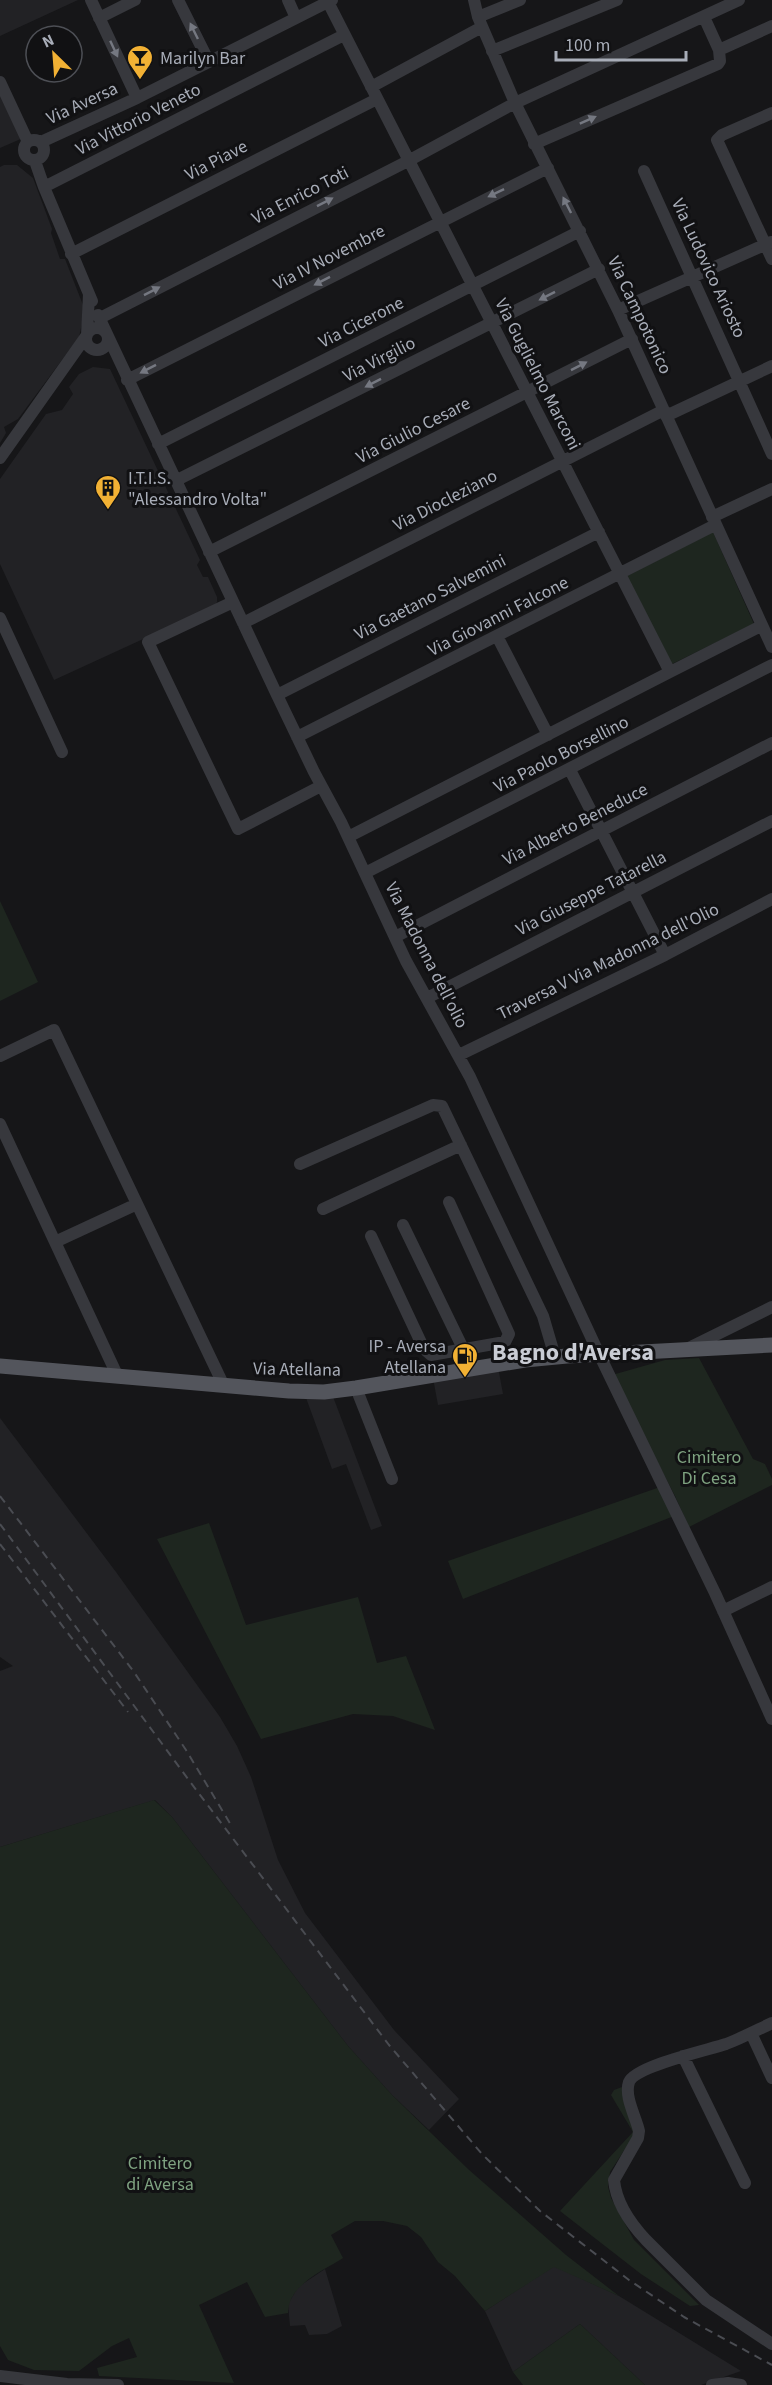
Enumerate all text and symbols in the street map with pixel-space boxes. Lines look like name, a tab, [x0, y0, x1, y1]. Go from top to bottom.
one-way arrow	[189, 22, 198, 39]
north arrow	[24, 24, 84, 84]
scale bar	[556, 24, 686, 62]
text: N	[39, 29, 58, 54]
text: 100 m	[565, 33, 610, 58]
one-way arrow	[109, 40, 118, 57]
bar icon: Marilyn Bar	[125, 43, 155, 81]
place label: Marilyn Bar	[160, 46, 246, 71]
street label: Via Aversa	[42, 76, 122, 131]
street label: Via Vittorio Veneto	[71, 77, 205, 162]
one-way arrow	[579, 115, 597, 125]
street label: Via Piave	[181, 134, 252, 187]
street label: Via Enrico Toti	[247, 160, 353, 231]
one-way arrow	[487, 189, 504, 198]
street label: Via Ludovico Ariosto	[665, 194, 752, 342]
one-way arrow	[562, 196, 572, 213]
one-way arrow	[317, 198, 334, 207]
street label: Via IV Novembre	[269, 218, 390, 296]
street label: Via Campotonico	[601, 252, 678, 378]
one-way arrow	[313, 276, 330, 286]
one-way arrow	[143, 287, 160, 296]
street label: Via Cicerone	[314, 290, 408, 355]
one-way arrow	[538, 290, 556, 300]
street label: Via Guglielmo Marconi	[488, 294, 587, 454]
street label: Via Virgilio	[339, 331, 420, 388]
one-way arrow	[571, 362, 588, 371]
one-way arrow	[139, 364, 156, 374]
one-way arrow	[364, 378, 381, 387]
street label: Via Giulio Cesare	[352, 391, 475, 470]
street label: Via Diocleziano	[389, 463, 502, 537]
place label: I.T.I.S. "Alessandro Volta"	[128, 466, 267, 512]
building icon: I.T.I.S. "Alessandro Volta"	[93, 473, 123, 511]
street label: Via Gaetano Salvemini	[350, 548, 510, 647]
street label: Via Giovanni Falcone	[424, 570, 573, 663]
street label: Via Paolo Borsellino	[489, 710, 633, 799]
street label: Via Alberto Beneduce	[498, 777, 652, 872]
street label: Via Giuseppe Tatarella	[512, 845, 671, 942]
street label: Via Madonna dell'olio	[379, 878, 474, 1033]
street label: Traversa V Via Madonna dell'Olio	[493, 897, 723, 1026]
place label: IP - Aversa Atellana	[369, 1334, 446, 1380]
district label: Bagno d'Aversa	[492, 1335, 654, 1370]
fuel station icon: IP - Aversa Atellana	[450, 1341, 480, 1379]
street label: Via Atellana	[253, 1356, 341, 1383]
park label: Cimitero Di Cesa	[677, 1445, 741, 1491]
park label: Cimitero di Aversa	[126, 2151, 194, 2197]

